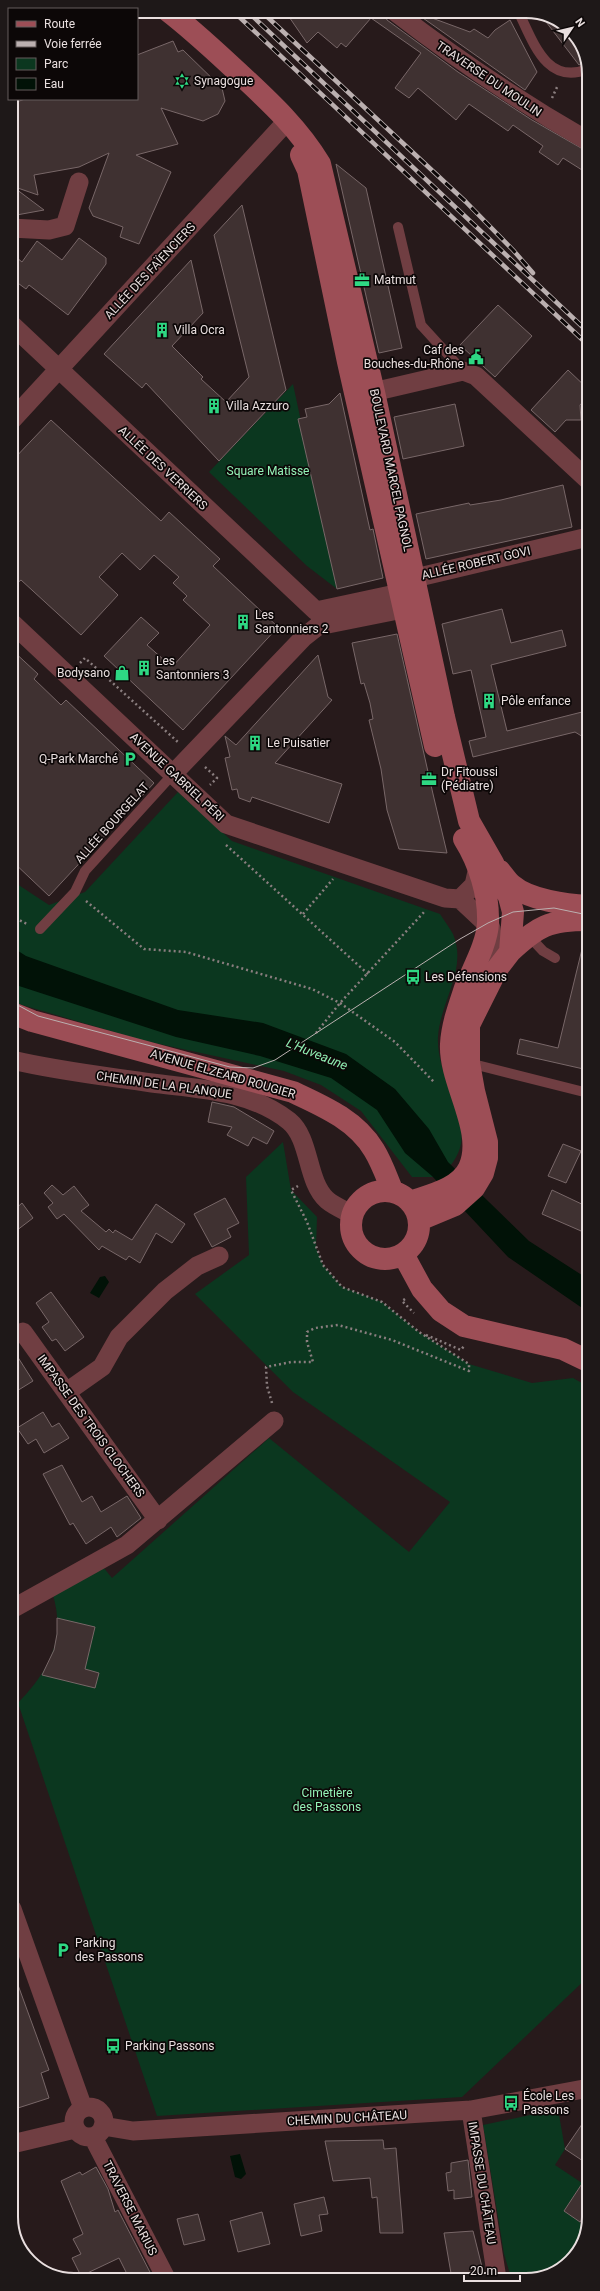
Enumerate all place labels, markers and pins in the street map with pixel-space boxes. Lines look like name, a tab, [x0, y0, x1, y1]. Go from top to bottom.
synagogue icon: Synagogue	[173, 72, 191, 90]
place label: Synagogue	[194, 74, 253, 88]
office icon: Matmut	[353, 271, 371, 289]
place label: Matmut	[374, 273, 416, 287]
building icon: Villa Ocra	[153, 321, 171, 339]
place label: Villa Ocra	[174, 323, 225, 337]
place label: Caf des Bouches-du-Rhône	[364, 343, 464, 371]
public building icon: Caf des Bouches-du-Rhône	[467, 348, 485, 366]
building icon: Villa Azzuro	[205, 397, 223, 415]
place label: Villa Azzuro	[226, 399, 289, 413]
place label: Les Santonniers 2	[255, 608, 329, 636]
building icon: Les Santonniers 2	[234, 613, 252, 631]
place label: Les Santonniers 3	[156, 654, 229, 682]
building icon: Les Santonniers 3	[135, 659, 153, 677]
shop icon: Bodysano	[113, 664, 131, 682]
place label: Bodysano	[57, 666, 110, 680]
building icon: Pôle enfance	[480, 692, 498, 710]
place label: Pôle enfance	[501, 694, 571, 708]
building icon: Le Puisatier	[246, 734, 264, 752]
place label: Le Puisatier	[267, 736, 330, 750]
parking icon: Q-Park Marché	[121, 750, 139, 768]
place label: Q-Park Marché	[39, 752, 118, 766]
place label: Dr Fitoussi (Pédiatre)	[441, 765, 498, 793]
office icon: Dr Fitoussi (Pédiatre)	[420, 770, 438, 788]
bus stop icon: Les Défensions	[404, 968, 422, 986]
place label: Les Défensions	[425, 970, 507, 984]
place label: Parking des Passons	[75, 1936, 143, 1964]
parking icon: Parking des Passons	[54, 1941, 72, 1959]
bus stop icon: Parking Passons	[104, 2037, 122, 2055]
place label: Parking Passons	[125, 2039, 215, 2053]
place label: École Les Passons	[523, 2088, 574, 2117]
bus stop icon: École Les Passons	[502, 2094, 520, 2112]

